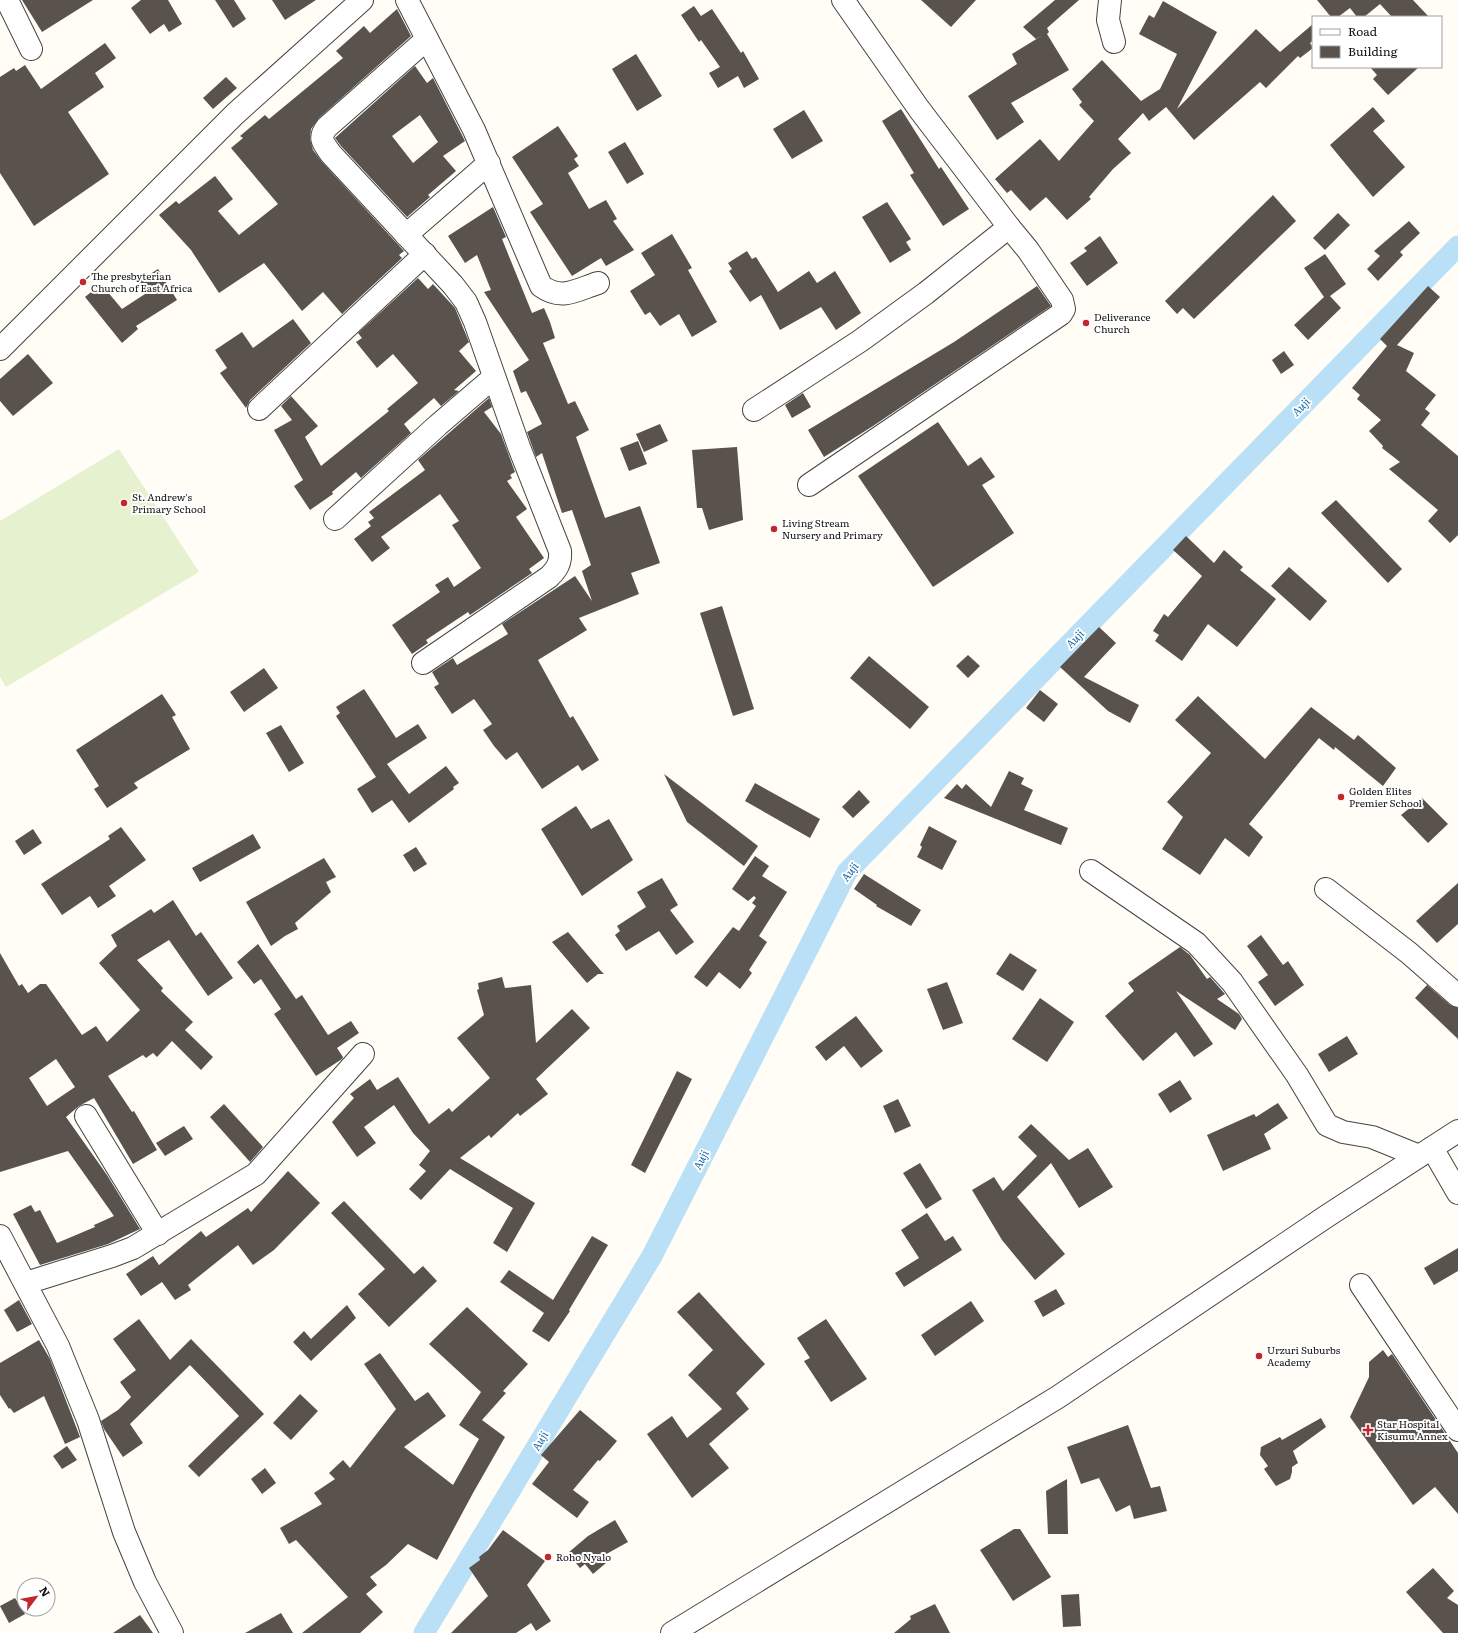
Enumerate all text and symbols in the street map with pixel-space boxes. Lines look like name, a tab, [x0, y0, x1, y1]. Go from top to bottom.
legend	[1312, 16, 1442, 68]
text: Road	[1348, 22, 1378, 40]
text: Building	[1348, 42, 1398, 60]
place label: The presbyterian Church of East Africa	[91, 268, 193, 295]
marker: The presbyterian Church of East Africa	[78, 277, 88, 287]
place label: Deliverance Church	[1094, 309, 1151, 336]
marker: Deliverance Church	[1081, 318, 1091, 328]
water label: Auji	[1288, 393, 1314, 419]
place label: St. Andrew's Primary School	[132, 489, 207, 516]
marker: St. Andrew's Primary School	[119, 498, 129, 508]
place label: Living Stream Nursery and Primary	[782, 515, 883, 542]
marker: Living Stream Nursery and Primary	[769, 524, 779, 534]
water label: Auji	[1062, 625, 1088, 651]
place label: Golden Elites Premier School	[1349, 783, 1423, 810]
marker: Golden Elites Premier School	[1336, 792, 1346, 802]
water label: Auji	[837, 858, 862, 884]
water label: Auji	[688, 1146, 712, 1172]
place label: Urzuri Suburbs Academy	[1267, 1342, 1341, 1369]
marker: Urzuri Suburbs Academy	[1254, 1351, 1264, 1361]
place label: Star Hospital Kisumu Annex	[1377, 1416, 1448, 1443]
marker: Star Hospital Kisumu Annex	[1362, 1424, 1374, 1436]
water label: Auji	[527, 1427, 552, 1453]
place label: Roho Nyalo	[556, 1549, 611, 1564]
marker: Roho Nyalo	[543, 1552, 553, 1562]
north arrow	[16, 1577, 56, 1617]
text: N	[36, 1583, 55, 1599]

